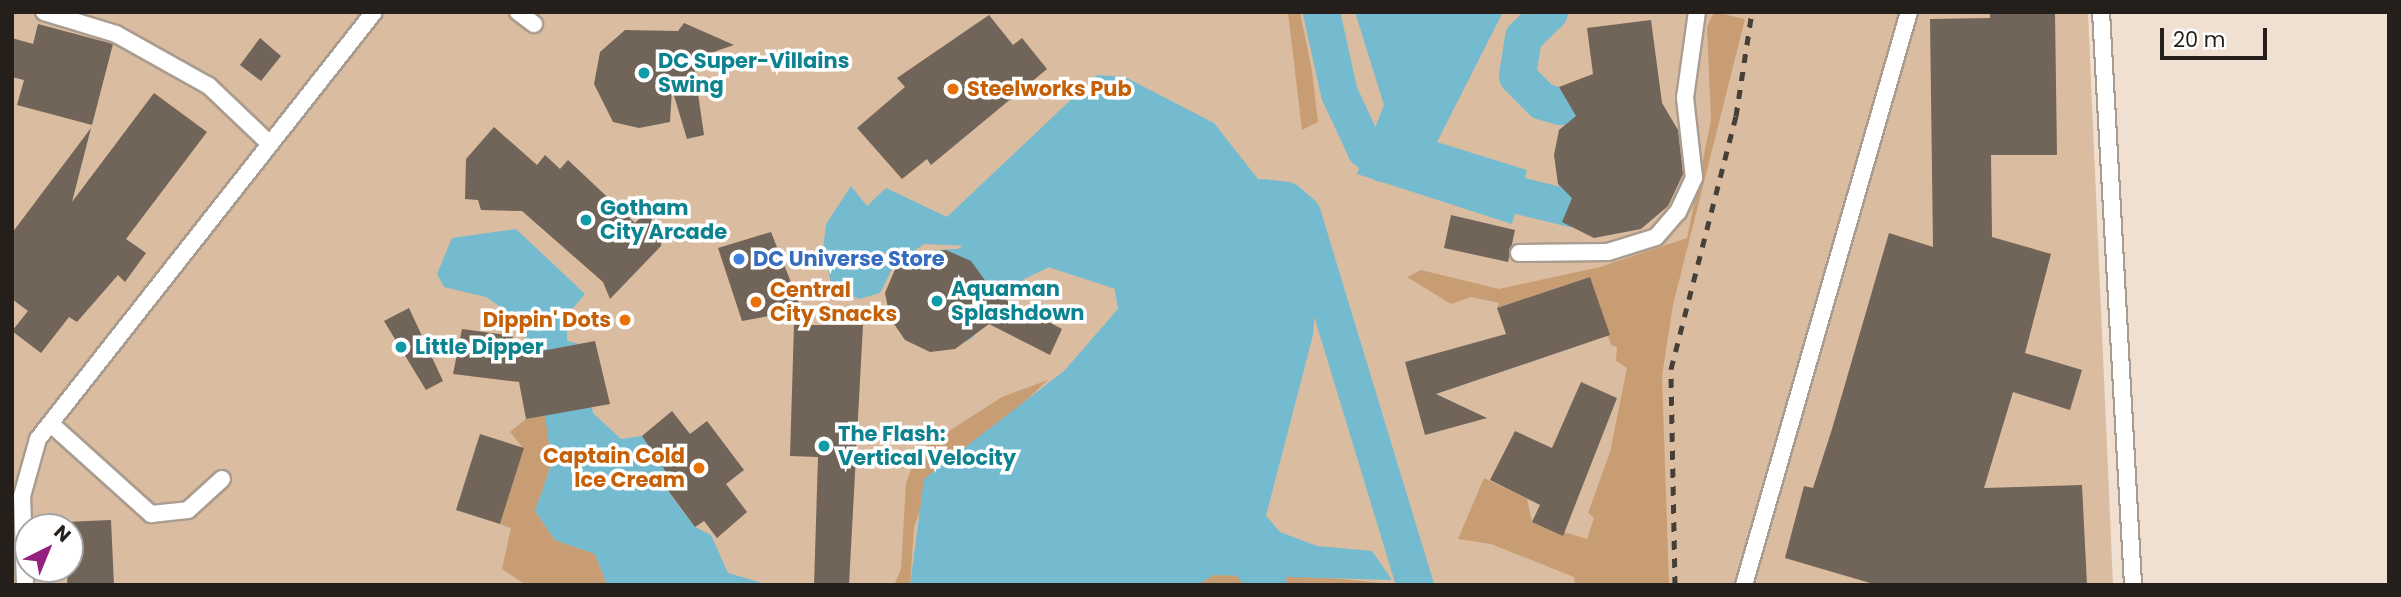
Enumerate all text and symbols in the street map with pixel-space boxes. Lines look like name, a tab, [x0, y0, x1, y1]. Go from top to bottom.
scale bar	[2163, 14, 2270, 58]
text: 20 m	[2173, 25, 2226, 54]
place label: DC Super-Villains Swing	[658, 48, 849, 98]
marker: DC Super-Villains Swing	[636, 65, 652, 81]
place label: Steelworks Pub	[967, 76, 1132, 102]
marker: Steelworks Pub	[945, 81, 961, 97]
place label: Gotham City Arcade	[600, 195, 727, 245]
marker: Gotham City Arcade	[578, 212, 594, 228]
place label: DC Universe Store	[753, 246, 945, 272]
marker: DC Universe Store	[731, 251, 747, 267]
place label: Aquaman Splashdown	[951, 276, 1084, 326]
place label: Central City Snacks	[770, 277, 897, 327]
marker: Aquaman Splashdown	[929, 293, 945, 309]
marker: Central City Snacks	[748, 294, 764, 310]
place label: Dippin' Dots	[483, 307, 611, 333]
marker: Dippin' Dots	[617, 312, 633, 328]
place label: Little Dipper	[415, 334, 544, 360]
marker: Little Dipper	[393, 339, 409, 355]
place label: The Flash: Vertical Velocity	[838, 421, 1016, 471]
marker: The Flash: Vertical Velocity	[816, 438, 832, 454]
place label: Captain Cold Ice Cream	[543, 443, 685, 493]
marker: Captain Cold Ice Cream	[691, 460, 707, 476]
north arrow	[14, 513, 84, 583]
text: N	[48, 519, 77, 548]

